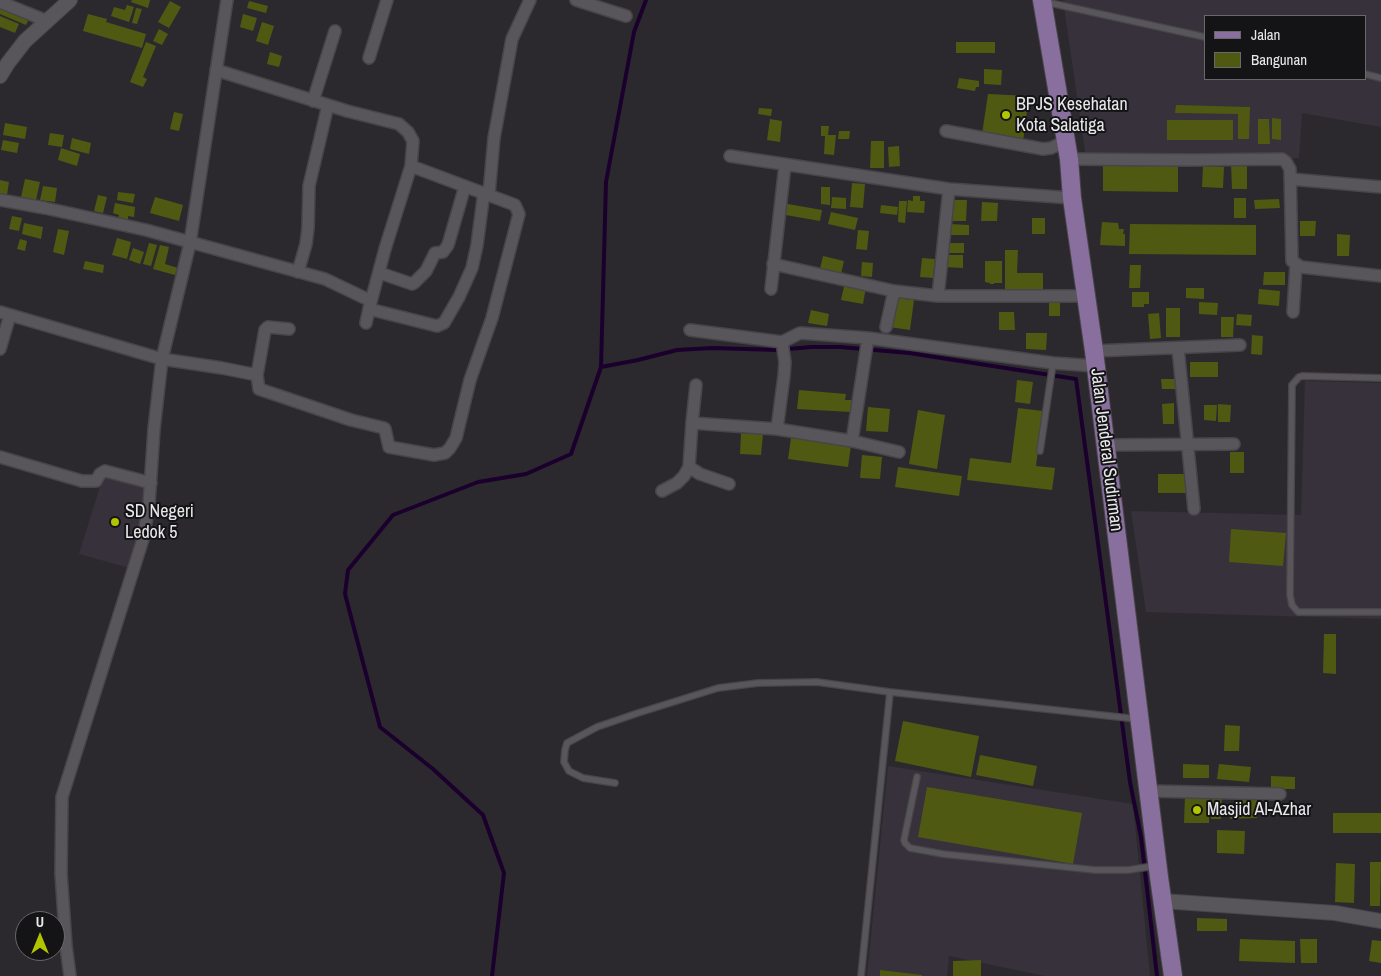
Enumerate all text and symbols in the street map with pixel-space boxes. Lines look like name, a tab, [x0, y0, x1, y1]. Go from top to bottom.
legend	[1204, 15, 1366, 80]
text: Jalan	[1251, 24, 1280, 45]
text: Bangunan	[1251, 49, 1307, 70]
place label: BPJS Kesehatan Kota Salatiga	[1016, 94, 1128, 136]
marker: BPJS Kesehatan Kota Salatiga	[1000, 109, 1012, 121]
street label: Jalan Jenderal Sudirman	[1085, 367, 1127, 533]
place label: SD Negeri Ledok 5	[125, 501, 194, 544]
marker: SD Negeri Ledok 5	[109, 516, 121, 528]
place label: Masjid Al-Azhar	[1207, 799, 1311, 821]
marker: Masjid Al-Azhar	[1191, 804, 1203, 816]
north arrow	[15, 911, 65, 961]
text: U	[36, 913, 44, 931]

